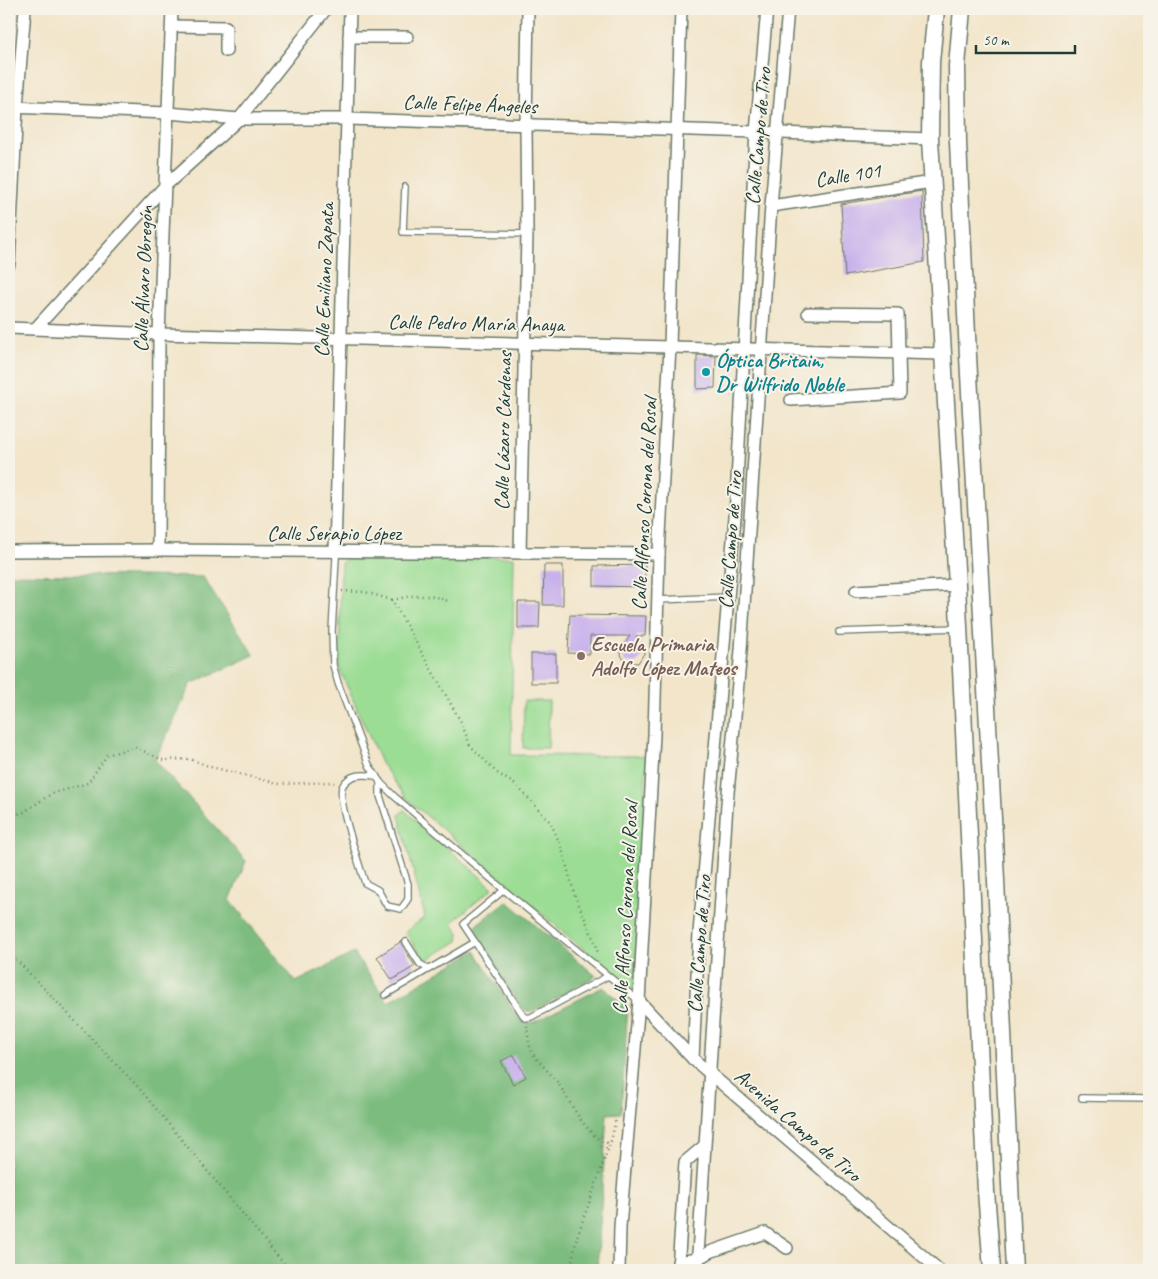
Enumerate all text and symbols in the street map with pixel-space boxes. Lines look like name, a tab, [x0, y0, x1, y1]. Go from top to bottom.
scale bar	[976, 22, 1074, 54]
text: 50 m	[983, 31, 1010, 50]
street label: Calle Campo de Tiro	[739, 65, 777, 206]
street label: Calle Felipe Ángeles	[403, 89, 539, 119]
street label: Calle 101	[813, 157, 884, 193]
street label: Calle Emiliano Zapata	[308, 200, 340, 358]
street label: Calle Álvaro Obregón	[127, 205, 159, 353]
street label: Calle Pedro María Anaya	[388, 308, 567, 338]
place label: Óptica Britain, Dr Wilfrido Noble	[716, 347, 846, 397]
street label: Calle Lázaro Cárdenas	[489, 350, 517, 511]
marker: Óptica Britain, Dr Wilfrido Noble	[700, 366, 712, 378]
street label: Calle Alfonso Corona del Rosal	[625, 394, 663, 611]
street label: Calle Campo de Tiro	[712, 469, 748, 610]
street label: Calle Serapio López	[267, 520, 403, 546]
place label: Escuela Primaria Adolfo López Mateos	[591, 631, 739, 681]
marker: Escuela Primaria Adolfo López Mateos	[575, 650, 587, 662]
street label: Calle Alfonso Corona del Rosal	[606, 798, 644, 1015]
street label: Calle Campo de Tiro	[681, 873, 717, 1014]
street label: Avenida Campo de Tiro	[729, 1063, 869, 1189]

